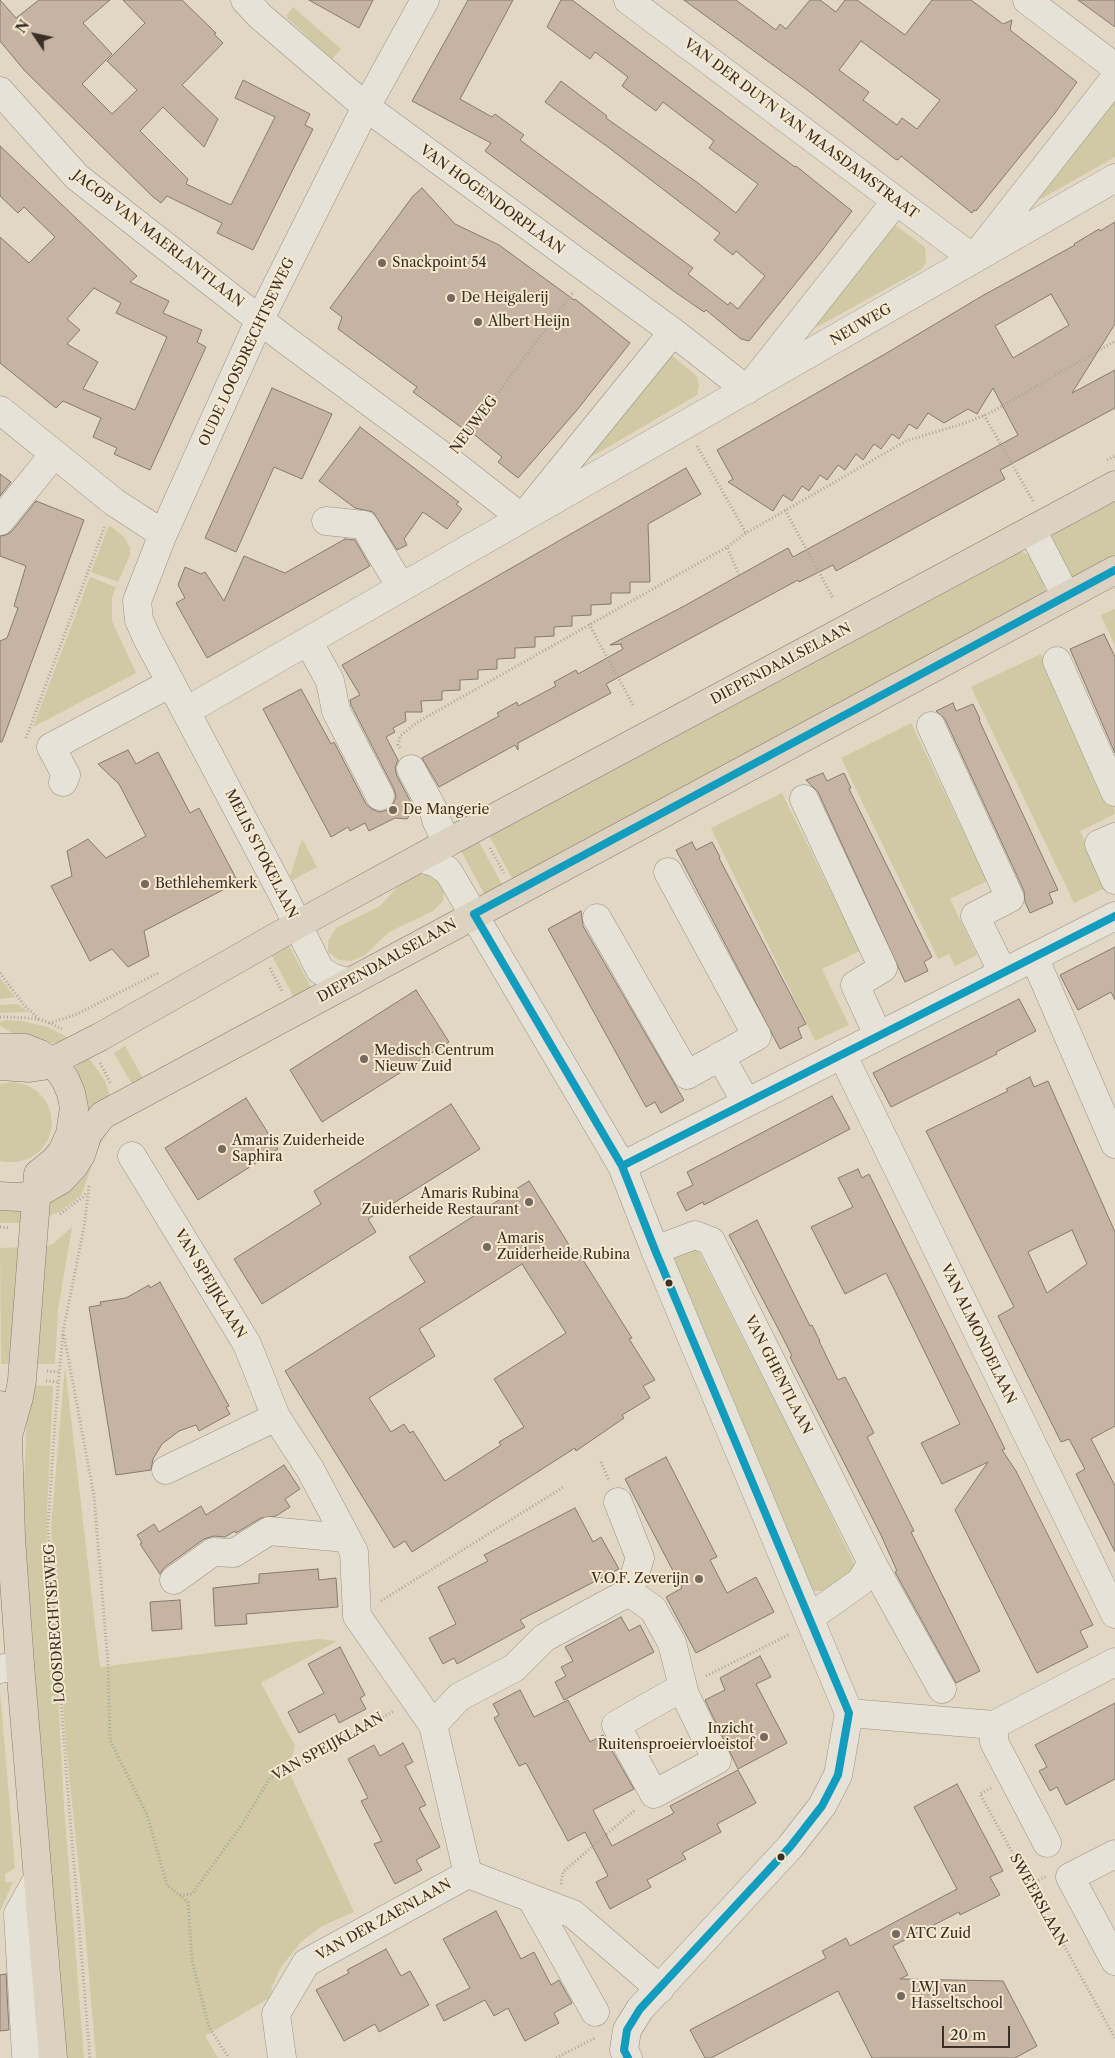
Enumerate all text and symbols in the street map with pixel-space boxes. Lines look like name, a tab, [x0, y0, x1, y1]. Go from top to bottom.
north arrow	[10, 10, 60, 60]
text: N	[12, 17, 33, 37]
street label: VAN DER DUYN VAN MAASDAMSTRAAT	[680, 35, 922, 223]
street label: VAN HOGENDORPLAAN	[417, 142, 567, 258]
street label: JACOB VAN MAERLANTLAAN	[69, 167, 247, 311]
street label: OUDE LOOSDRECHTSEWEG	[196, 255, 298, 449]
place label: Snackpoint 54	[392, 255, 487, 271]
marker: Snackpoint 54	[376, 257, 388, 269]
place label: De Heigalerij	[461, 290, 549, 306]
marker: De Heigalerij	[445, 292, 457, 304]
street label: NEUWEG	[827, 301, 895, 349]
place label: Albert Heijn	[488, 314, 570, 330]
marker: Albert Heijn	[472, 316, 484, 328]
street label: NEUWEG	[447, 393, 501, 457]
street label: DIEPENDAALSELAAN	[708, 620, 854, 708]
street label: MELIS STOKELAAN	[221, 787, 301, 921]
place label: De Mangerie	[403, 802, 489, 818]
marker: De Mangerie	[387, 804, 399, 816]
place label: Bethlehemkerk	[155, 876, 257, 892]
marker: Bethlehemkerk	[139, 878, 151, 890]
street label: DIEPENDAALSELAAN	[314, 916, 460, 1006]
place label: Medisch Centrum Nieuw Zuid	[374, 1043, 494, 1076]
marker: Medisch Centrum Nieuw Zuid	[358, 1053, 370, 1065]
place label: Amaris Zuiderheide Saphira	[232, 1133, 365, 1166]
marker: Amaris Zuiderheide Saphira	[216, 1143, 228, 1155]
place label: Amaris Rubina Zuiderheide Restaurant	[362, 1186, 519, 1218]
marker: Amaris Rubina Zuiderheide Restaurant	[523, 1196, 535, 1208]
street label: VAN SPEIJKLAAN	[171, 1226, 249, 1342]
place label: Amaris Zuiderheide Rubina	[497, 1231, 630, 1264]
marker: Amaris Zuiderheide Rubina	[481, 1241, 493, 1253]
street label: VAN ALMONDELAAN	[937, 1261, 1019, 1407]
unlabelled marker	[664, 1278, 674, 1288]
street label: VAN GHENTLAAN	[741, 1313, 815, 1437]
street label: LOOSDRECHTSEWEG	[41, 1543, 69, 1703]
place label: V.O.F. Zeverijn	[591, 1571, 689, 1587]
marker: V.O.F. Zeverijn	[693, 1573, 705, 1585]
street label: VAN SPEIJKLAAN	[269, 1709, 387, 1785]
place label: Inzicht Ruitensproeiervloeistof	[598, 1721, 754, 1754]
marker: Inzicht Ruitensproeiervloeistof	[758, 1731, 770, 1743]
street label: SWEERSLAAN	[1006, 1851, 1070, 1949]
unlabelled marker	[776, 1852, 786, 1862]
street label: VAN DER ZAENLAAN	[313, 1876, 455, 1964]
place label: ATC Zuid	[906, 1926, 971, 1942]
marker: ATC Zuid	[890, 1928, 902, 1940]
place label: LWJ van Hasseltschool	[911, 1980, 1003, 2012]
marker: LWJ van Hasseltschool	[895, 1990, 907, 2002]
scale bar	[945, 2016, 1012, 2048]
text: 20 m	[950, 2025, 986, 2044]

